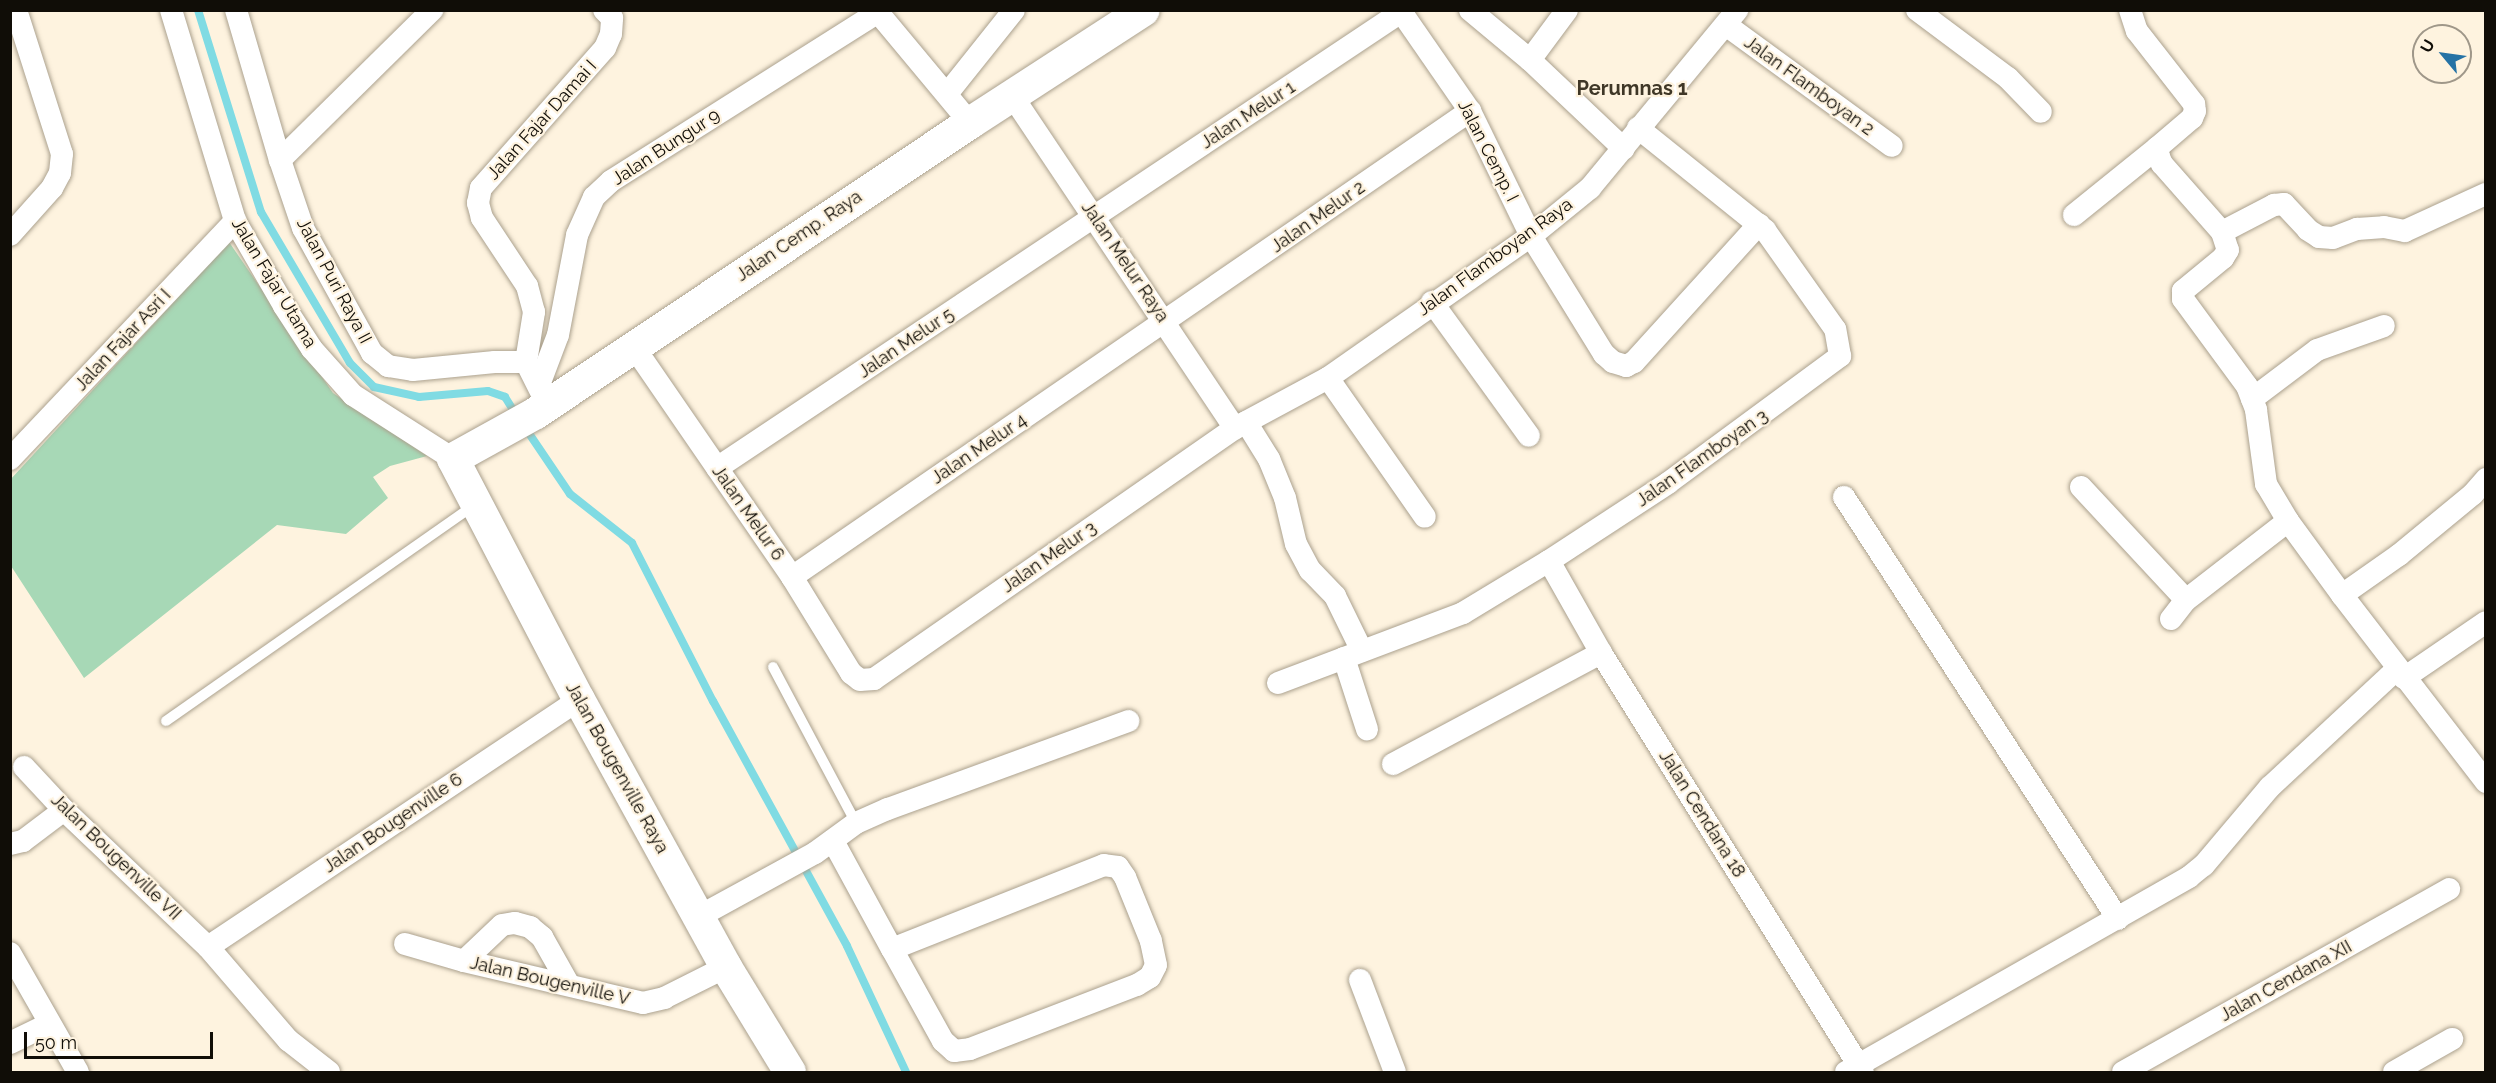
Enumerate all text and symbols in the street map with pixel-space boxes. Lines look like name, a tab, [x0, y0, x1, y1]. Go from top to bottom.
north arrow	[2412, 24, 2472, 84]
street label: Jalan Flamboyan 2	[1740, 32, 1878, 140]
text: U	[2416, 36, 2439, 56]
street label: Jalan Fajar Damai I	[482, 56, 602, 184]
street label: Jalan Melur 1	[1197, 76, 1299, 154]
district label: Perumnas 1	[1576, 76, 1688, 100]
street label: Jalan Cemp. I	[1453, 97, 1523, 205]
street label: Jalan Bungur 9	[608, 104, 724, 190]
street label: Jalan Melur 2	[1267, 177, 1369, 257]
street label: Jalan Cemp. Raya	[732, 186, 866, 286]
street label: Jalan Flamboyan Raya	[1413, 194, 1577, 320]
street label: Jalan Melur Raya	[1077, 197, 1173, 327]
street label: Jalan Fajar Utama	[227, 214, 321, 352]
street label: Jalan Puri Raya II	[292, 215, 376, 347]
street label: Jalan Fajar Asri I	[70, 284, 176, 396]
street label: Jalan Melur 5	[854, 303, 958, 383]
street label: Jalan Flamboyan 3	[1632, 405, 1772, 511]
street label: Jalan Melur 4	[927, 409, 1031, 489]
street label: Jalan Melur 6	[707, 461, 789, 565]
street label: Jalan Melur 3	[998, 516, 1100, 598]
street label: Jalan Bougenville Raya	[561, 679, 673, 857]
street label: Jalan Cendana 18	[1654, 746, 1750, 882]
street label: Jalan Bougenville 6	[319, 769, 467, 877]
street label: Jalan Bougenville VII	[46, 789, 186, 925]
street label: Jalan Cendana XII	[2216, 936, 2356, 1026]
street label: Jalan Bougenville V	[468, 952, 632, 1010]
scale bar	[27, 1020, 216, 1058]
text: 50 m	[35, 1032, 77, 1053]

